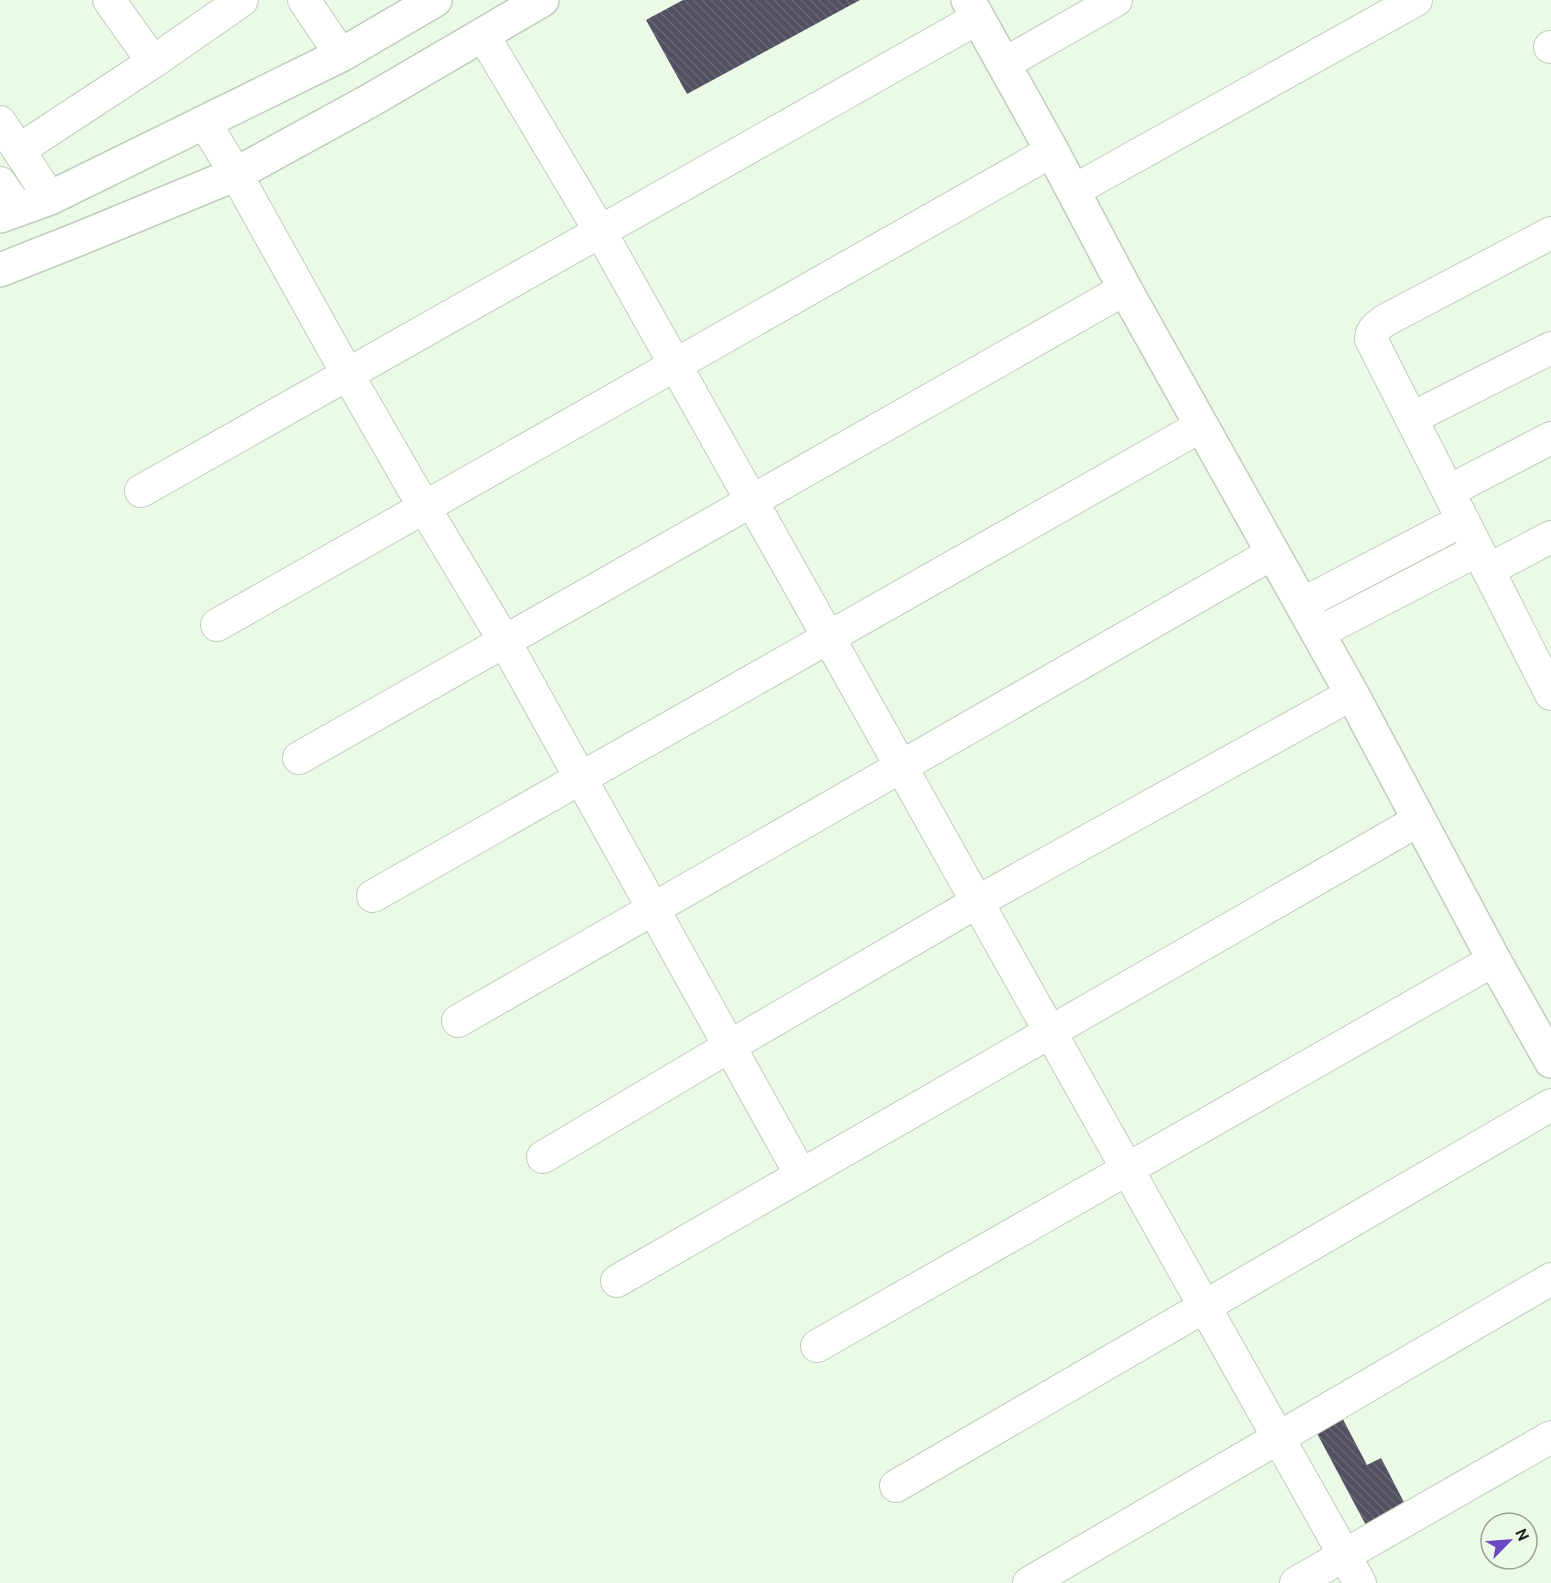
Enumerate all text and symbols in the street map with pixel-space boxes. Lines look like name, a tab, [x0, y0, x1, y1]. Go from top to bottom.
north arrow	[1479, 1511, 1539, 1571]
text: N	[1511, 1526, 1533, 1544]

